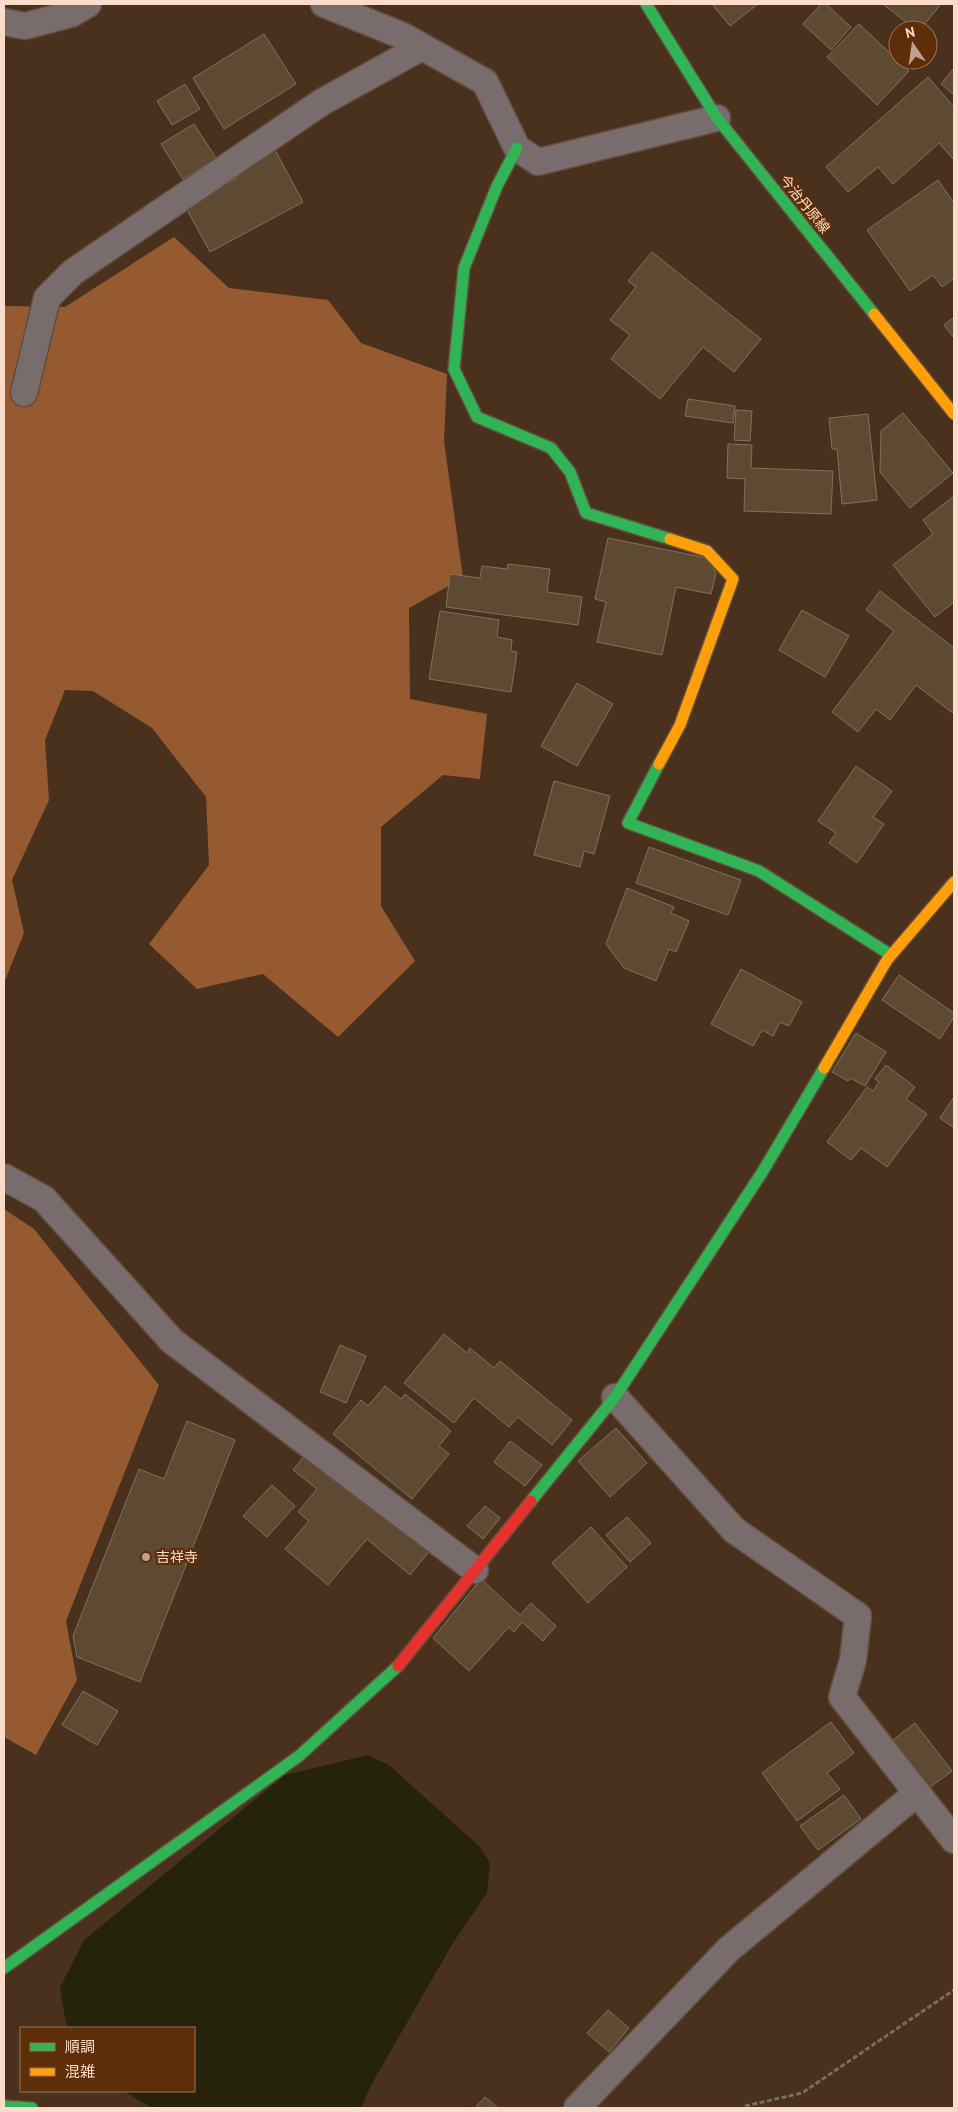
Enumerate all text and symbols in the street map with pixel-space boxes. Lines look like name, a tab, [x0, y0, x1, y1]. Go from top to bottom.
north arrow	[888, 20, 938, 70]
text: N	[904, 23, 917, 42]
street label: 今治丹原線	[776, 171, 834, 237]
place label: 吉祥寺	[156, 1548, 198, 1566]
marker: 吉祥寺	[140, 1551, 152, 1563]
legend	[20, 2027, 195, 2092]
text: 順調	[65, 2037, 95, 2056]
text: 混雑	[65, 2062, 95, 2081]

